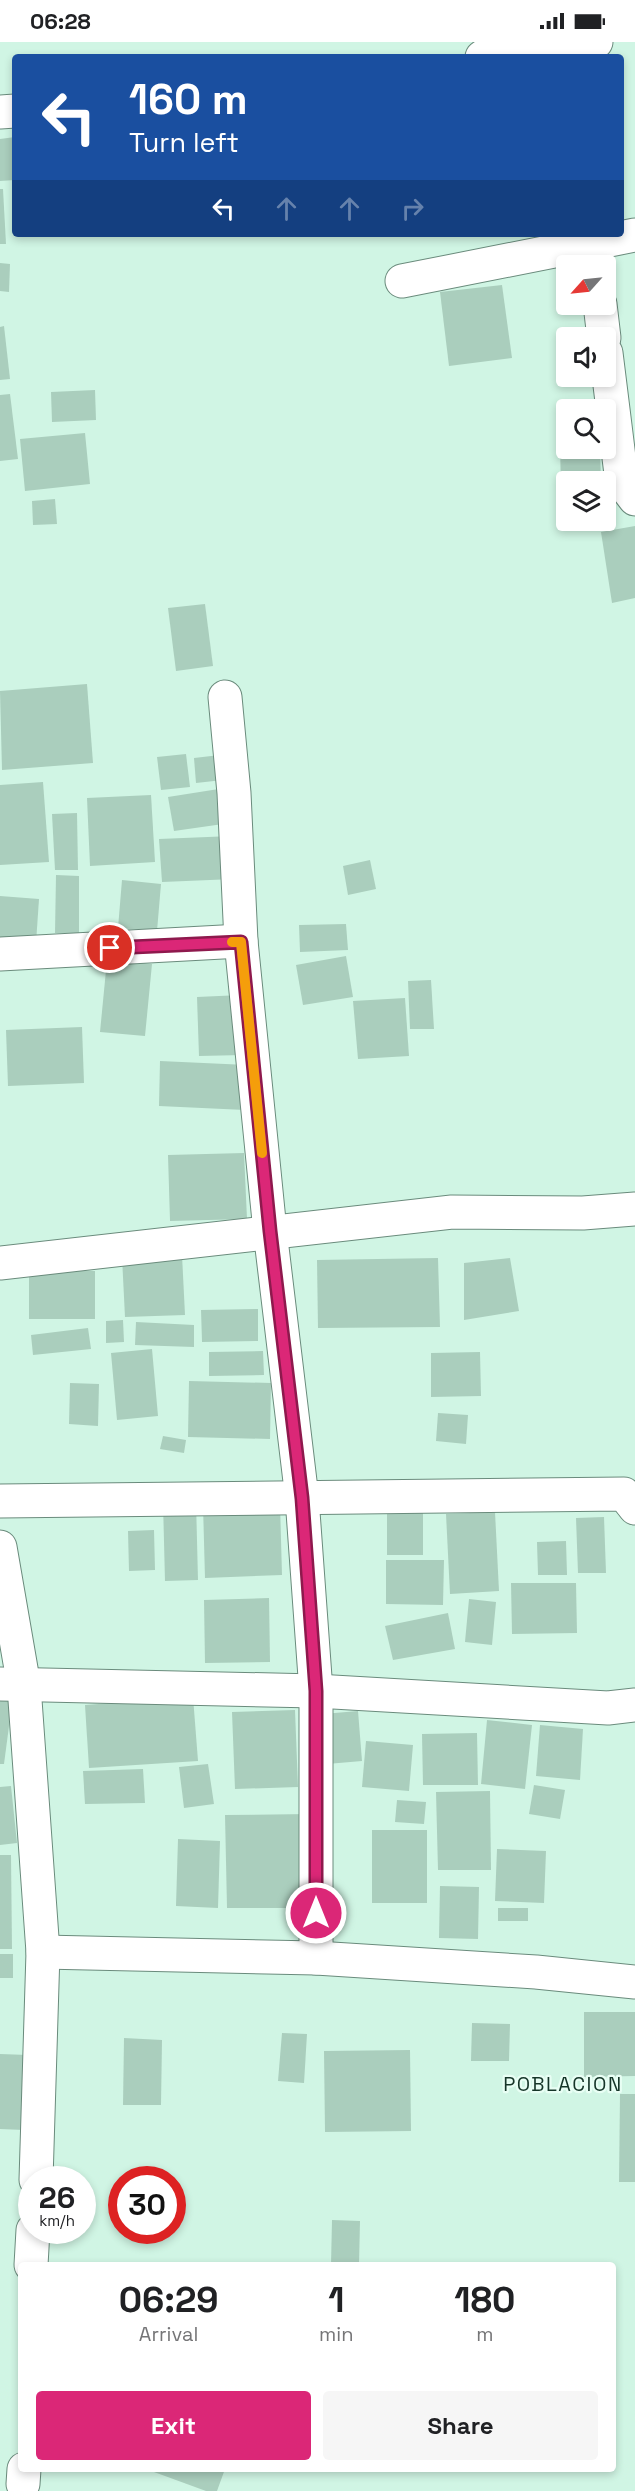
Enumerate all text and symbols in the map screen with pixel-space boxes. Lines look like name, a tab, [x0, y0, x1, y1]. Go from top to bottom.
text: 06:28	[30, 7, 91, 35]
text: 160 m	[129, 73, 248, 126]
icon: left	[30, 78, 108, 156]
text: Turn left	[129, 125, 239, 160]
icon: left	[207, 192, 240, 225]
icon: ahead	[270, 192, 303, 225]
icon: ahead	[333, 192, 366, 225]
icon: right	[396, 192, 429, 225]
north arrow	[556, 255, 616, 315]
map controls	[556, 255, 616, 531]
button: sound	[556, 327, 616, 387]
button: search	[556, 399, 616, 459]
button: layers	[556, 471, 616, 531]
pin	[84, 922, 135, 973]
icon: arrive	[93, 931, 126, 964]
position arrow	[284, 1881, 348, 1945]
district label: POBLACION	[503, 2071, 623, 2097]
speed limit sign: 30	[108, 2166, 186, 2244]
text: 26	[39, 2178, 75, 2217]
text: km/h	[39, 2211, 75, 2230]
text: 06:29	[119, 2277, 218, 2323]
text: 1	[328, 2277, 344, 2323]
text: 180	[454, 2277, 515, 2323]
text: Arrival	[139, 2321, 198, 2347]
text: min	[319, 2321, 353, 2347]
text: m	[476, 2321, 493, 2347]
button: Exit	[36, 2391, 311, 2460]
button: Share	[323, 2391, 598, 2460]

